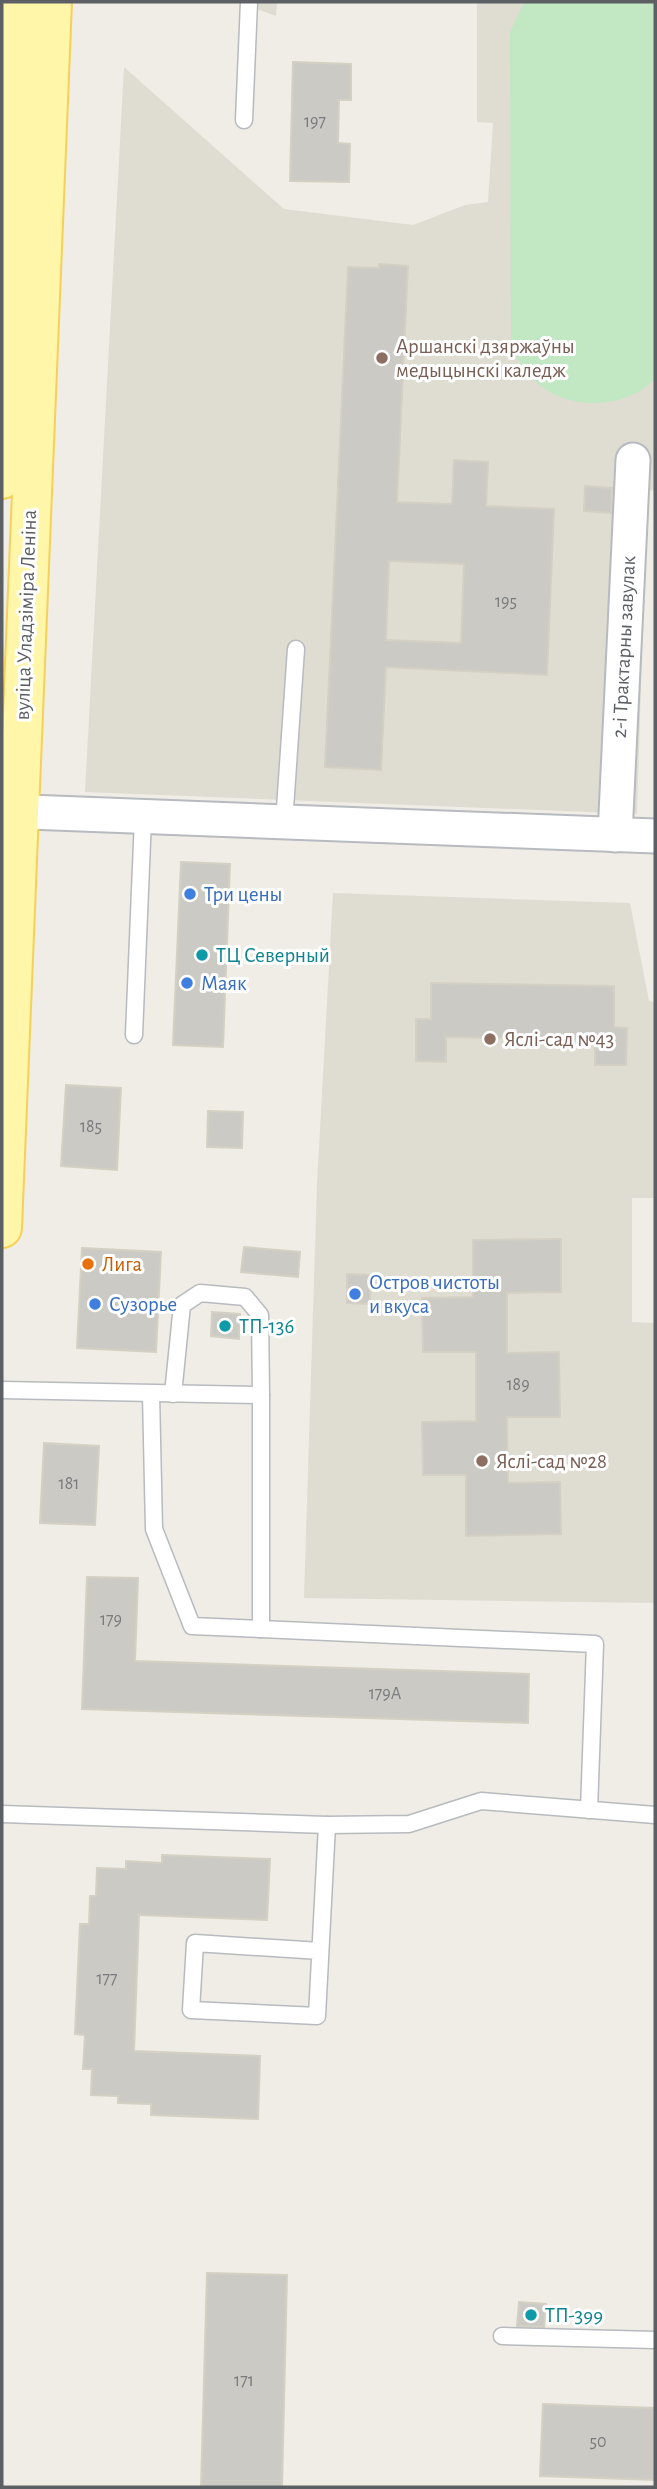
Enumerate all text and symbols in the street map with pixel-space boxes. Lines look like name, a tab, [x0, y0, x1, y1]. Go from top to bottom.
house number: 197	[304, 113, 326, 131]
place label: Аршанскі дзяржаўны медыцынскі каледж	[396, 336, 575, 381]
marker: Аршанскі дзяржаўны медыцынскі каледж	[374, 350, 390, 366]
street label: вуліца Уладзіміра Леніна	[12, 509, 40, 721]
street label: 2-і Трактарны завулак	[609, 555, 639, 739]
house number: 195	[495, 593, 517, 611]
place label: Три цены	[204, 884, 283, 905]
marker: Три цены	[182, 886, 198, 902]
place label: ТЦ Северный	[216, 945, 330, 966]
marker: ТЦ Северный	[194, 947, 210, 963]
place label: Маяк	[201, 973, 247, 994]
marker: Маяк	[179, 975, 195, 991]
place label: Яслі-сад №43	[504, 1029, 614, 1050]
marker: Яслі-сад №43	[482, 1031, 498, 1047]
house number: 185	[80, 1118, 102, 1136]
place label: Лига	[102, 1254, 142, 1275]
marker: Лига	[80, 1256, 96, 1272]
place label: Остров чистоты и вкуса	[369, 1272, 500, 1317]
marker: Остров чистоты и вкуса	[347, 1286, 363, 1302]
place label: Сузорье	[109, 1294, 177, 1315]
marker: Сузорье	[87, 1296, 103, 1312]
place label: ТП-136	[239, 1316, 294, 1337]
marker: ТП-136	[217, 1318, 233, 1334]
house number: 189	[506, 1376, 530, 1394]
place label: Яслі-сад №28	[496, 1451, 607, 1472]
marker: Яслі-сад №28	[474, 1453, 490, 1469]
house number: 181	[59, 1475, 79, 1493]
house number: 179	[100, 1611, 122, 1629]
house number: 179А	[369, 1685, 402, 1703]
house number: 177	[96, 1970, 118, 1988]
place label: ТП-399	[545, 2305, 603, 2326]
marker: ТП-399	[523, 2307, 539, 2323]
house number: 171	[234, 2372, 254, 2390]
house number: 50	[589, 2433, 607, 2451]

